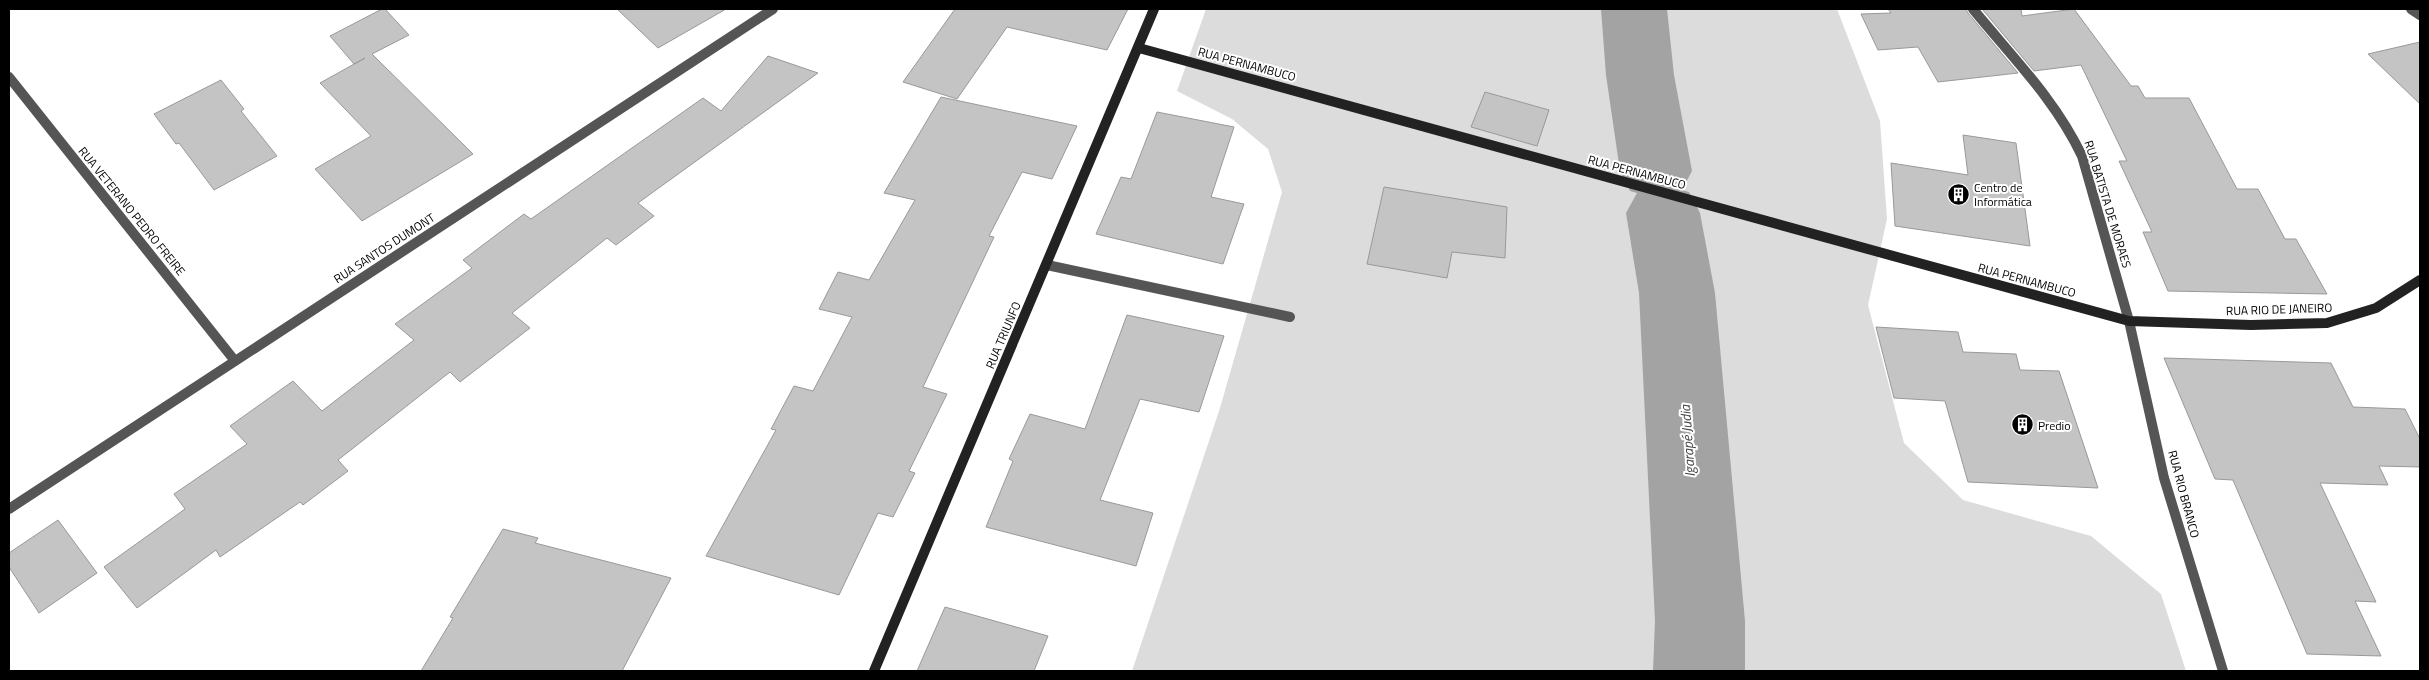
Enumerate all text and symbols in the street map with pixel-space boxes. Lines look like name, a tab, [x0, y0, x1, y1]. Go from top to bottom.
street label: RUA PERNAMBUCO	[1196, 42, 1298, 86]
street label: RUA BATISTA DE MORAES	[2080, 138, 2136, 270]
street label: RUA VETERANO PEDRO FREIRE	[74, 142, 190, 280]
street label: RUA PERNAMBUCO	[1586, 150, 1688, 194]
place label: Centro de Informática	[1974, 178, 2032, 211]
building icon: Centro de Informática	[1946, 182, 1970, 206]
street label: RUA SANTOS DUMONT	[330, 208, 439, 288]
street label: RUA PERNAMBUCO	[1976, 258, 2078, 302]
street label: RUA TRIUNFO	[980, 298, 1026, 372]
street label: RUA RIO DE JANEIRO	[2226, 298, 2333, 320]
water label: Igarapé Judia	[1674, 403, 1700, 478]
building icon: Predio	[2010, 413, 2034, 437]
place label: Predio	[2038, 416, 2071, 435]
street label: RUA RIO BRANCO	[2163, 448, 2205, 540]

